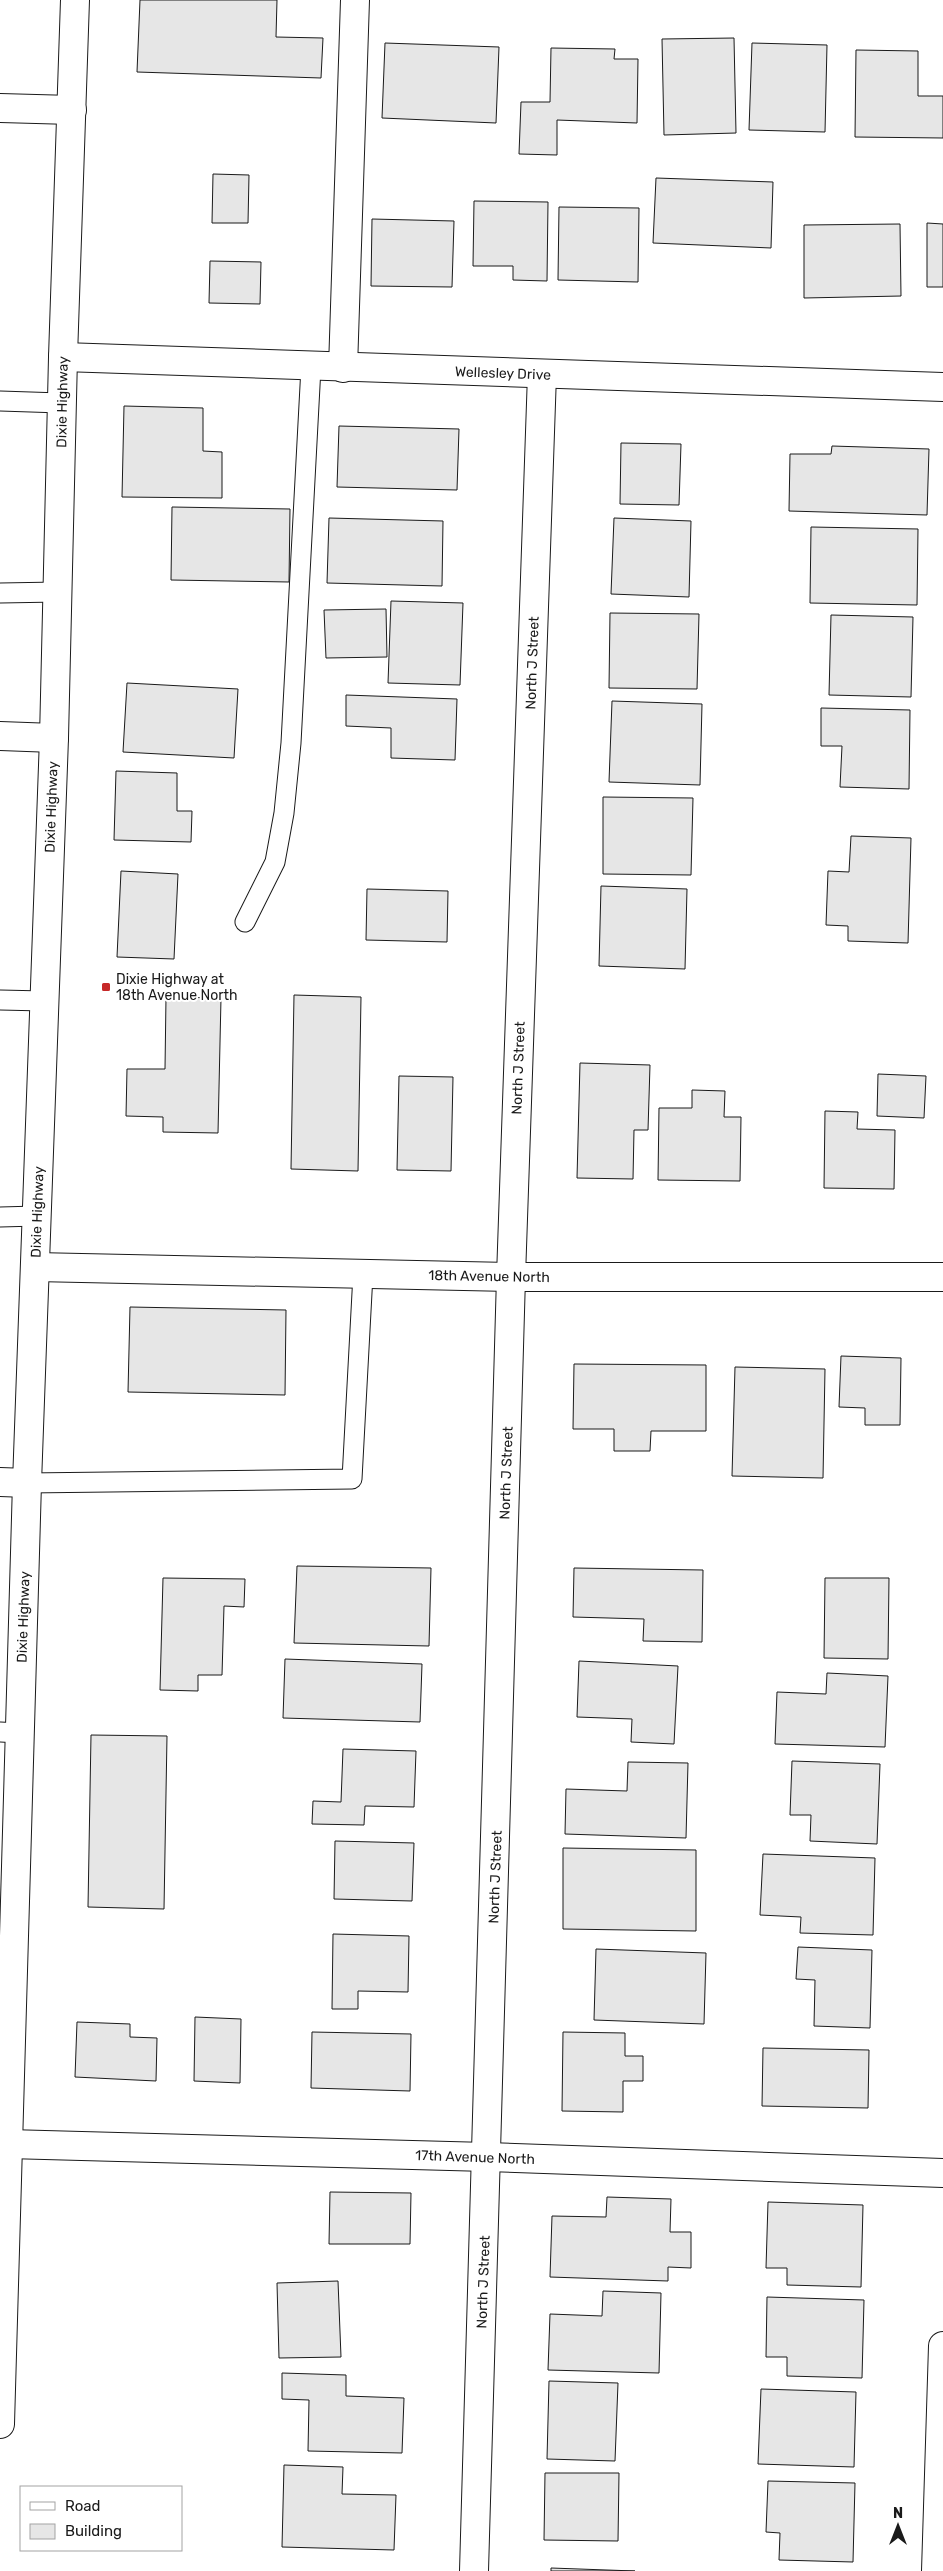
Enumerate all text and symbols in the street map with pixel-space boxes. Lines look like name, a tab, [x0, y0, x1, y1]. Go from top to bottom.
street label: Dixie Highway	[53, 356, 72, 448]
street label: Wellesley Drive	[455, 363, 551, 384]
street label: North J Street	[522, 616, 543, 710]
street label: Dixie Highway	[41, 761, 62, 853]
place label: Dixie Highway at 18th Avenue North	[116, 971, 238, 1004]
marker: Dixie Highway at 18th Avenue North	[100, 981, 112, 993]
street label: North J Street	[508, 1021, 529, 1115]
street label: Dixie Highway	[27, 1166, 48, 1258]
street label: 18th Avenue North	[428, 1267, 550, 1286]
street label: North J Street	[496, 1426, 517, 1520]
street label: Dixie Highway	[13, 1571, 34, 1663]
street label: North J Street	[485, 1830, 506, 1924]
street label: 17th Avenue North	[415, 2147, 535, 2168]
street label: North J Street	[473, 2235, 494, 2329]
legend	[20, 2486, 182, 2551]
text: Road	[65, 2497, 101, 2515]
north arrow	[873, 2501, 923, 2551]
text: N	[893, 2505, 903, 2522]
text: Building	[65, 2522, 122, 2540]

